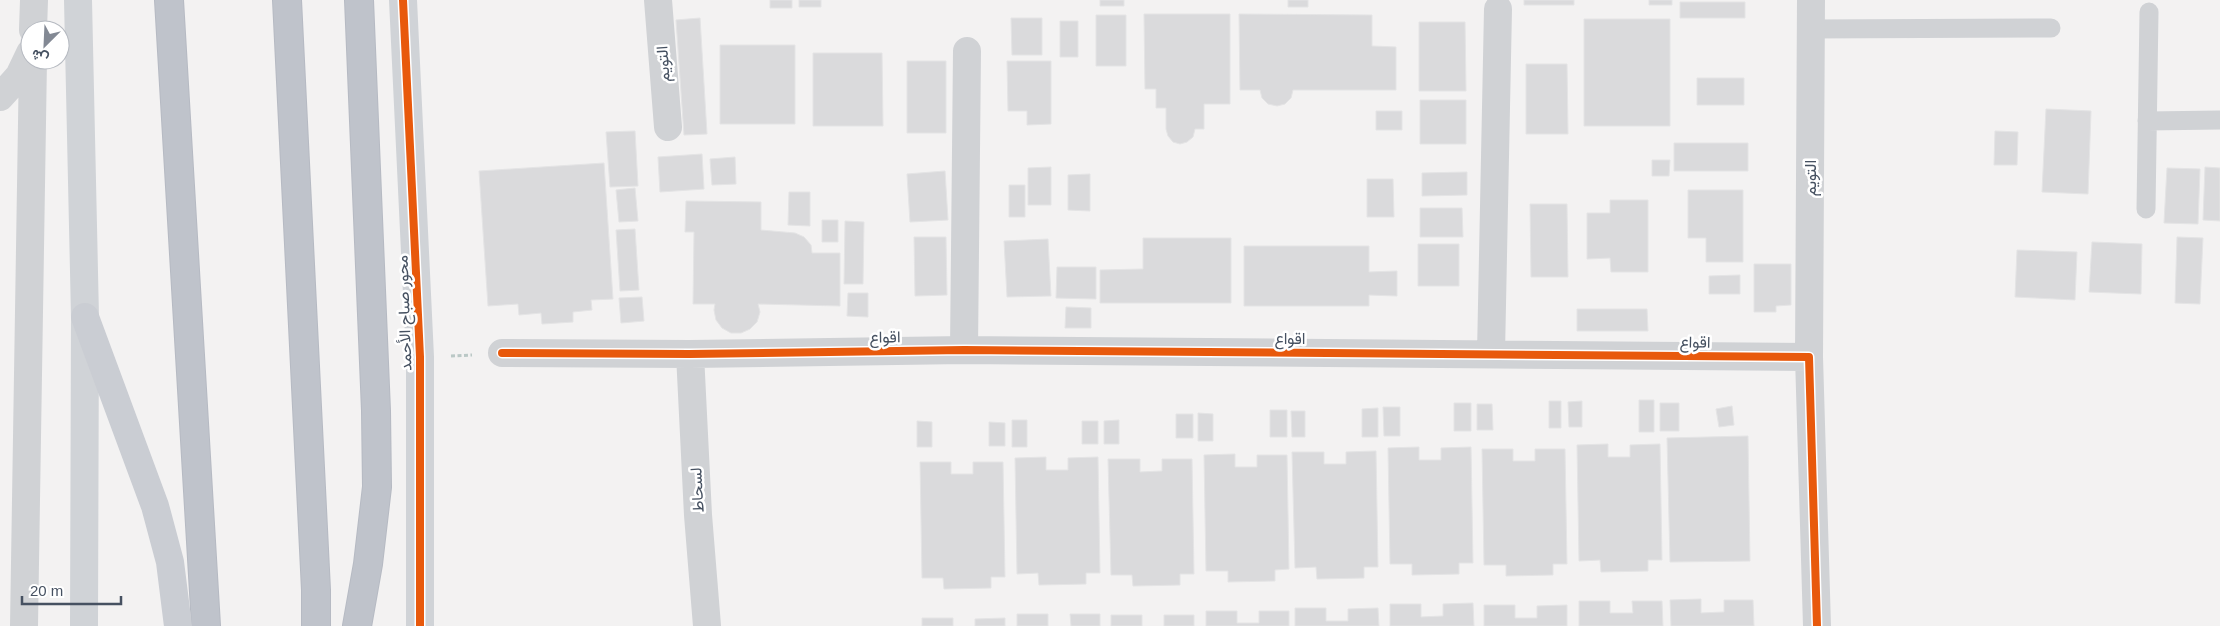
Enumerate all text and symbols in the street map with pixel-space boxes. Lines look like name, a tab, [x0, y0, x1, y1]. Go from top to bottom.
north arrow	[20, 20, 70, 70]
text: ش	[29, 45, 51, 68]
street label: التويم	[653, 45, 675, 83]
street label: التويم	[1802, 160, 1821, 196]
street label: محور صباح الأحمد	[393, 255, 418, 371]
street label: اقواع	[869, 328, 901, 349]
street label: اقواع	[1274, 330, 1306, 350]
street label: اقواع	[1679, 333, 1711, 354]
street label: لسحاط	[687, 467, 707, 513]
scale bar	[22, 574, 121, 606]
text: 20 m	[30, 582, 63, 599]

